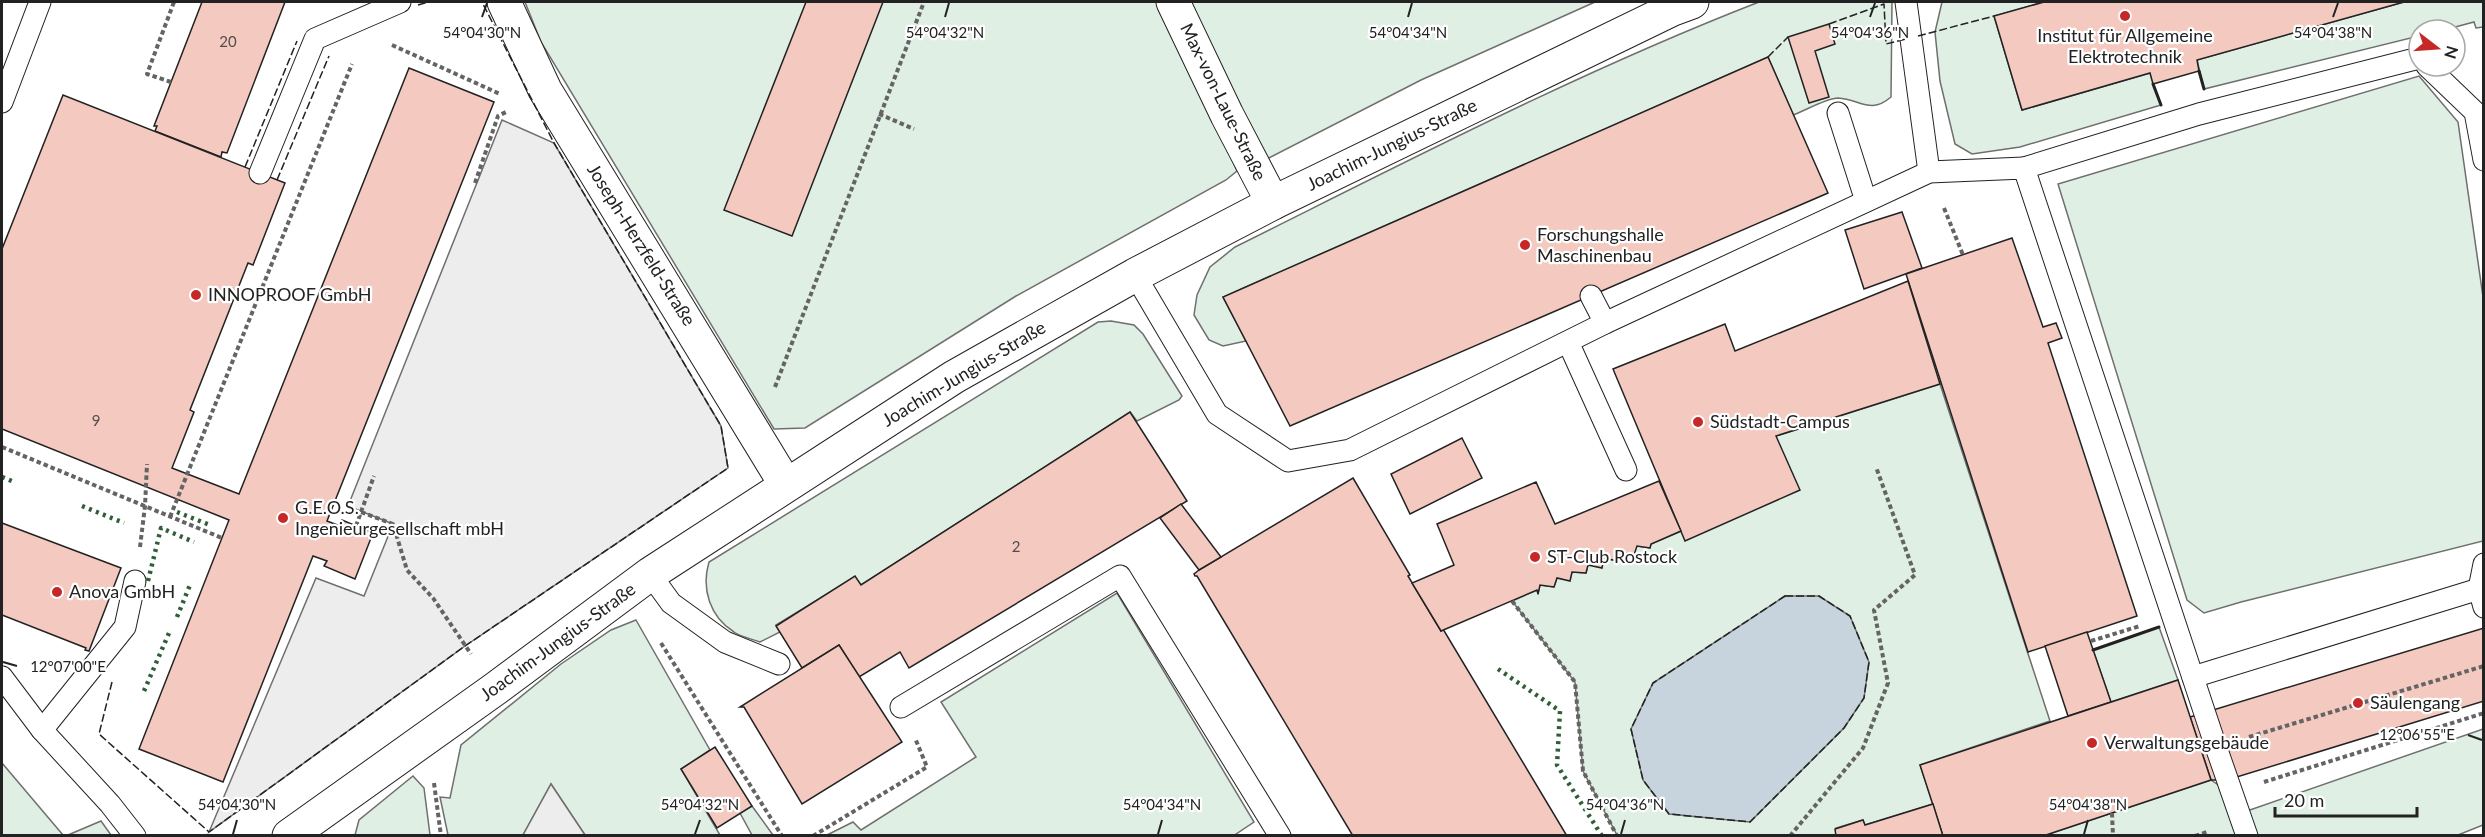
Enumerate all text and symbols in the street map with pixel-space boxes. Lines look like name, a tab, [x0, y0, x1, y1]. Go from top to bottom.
marker: Institut für Allgemeine Elektrotechnik	[2118, 9, 2132, 23]
north arrow	[2407, 18, 2467, 78]
street label: Max-von-Laue-Straße	[1176, 19, 1272, 184]
text: 54°04'30"N	[443, 23, 521, 41]
text: 54°04'32"N	[906, 23, 984, 41]
text: 54°04'34"N	[1369, 23, 1447, 41]
text: 54°04'36"N	[1831, 23, 1909, 41]
text: 54°04'38"N	[2294, 23, 2372, 41]
place label: Institut für Allgemeine Elektrotechnik	[2037, 24, 2213, 67]
house number: 20	[219, 32, 237, 50]
text: N	[2441, 44, 2463, 61]
street label: Joachim-Jungius-Straße	[1303, 93, 1480, 195]
street label: Joseph-Herzfeld-Straße	[583, 159, 701, 330]
place label: Forschungshalle Maschinenbau	[1537, 223, 1664, 266]
marker: Forschungshalle Maschinenbau	[1518, 238, 1532, 252]
place label: INNOPROOF GmbH	[208, 283, 371, 305]
marker: INNOPROOF GmbH	[189, 288, 203, 302]
street label: Joachim-Jungius-Straße	[878, 316, 1049, 431]
place label: Südstadt-Campus	[1710, 410, 1850, 432]
house number: 9	[92, 411, 100, 429]
marker: Südstadt-Campus	[1691, 415, 1705, 429]
place label: G.E.O.S. Ingenieurgesellschaft mbH	[295, 496, 504, 539]
marker: G.E.O.S. Ingenieurgesellschaft mbH	[276, 511, 290, 525]
house number: 2	[1012, 537, 1020, 555]
place label: ST-Club Rostock	[1547, 545, 1678, 567]
marker: ST-Club Rostock	[1528, 550, 1542, 564]
street label: Joachim-Jungius-Straße	[475, 577, 639, 705]
place label: Anova GmbH	[69, 580, 175, 602]
marker: Anova GmbH	[50, 585, 64, 599]
text: 12°07'00"E	[30, 657, 106, 675]
place label: Säulengang	[2370, 691, 2460, 713]
marker: Säulengang	[2351, 696, 2365, 710]
text: 12°06'55"E	[2379, 725, 2455, 743]
place label: Verwaltungsgebäude	[2104, 731, 2269, 753]
marker: Verwaltungsgebäude	[2085, 736, 2099, 750]
scale bar	[2275, 780, 2418, 818]
text: 20 m	[2284, 789, 2324, 811]
text: 54°04'30"N	[198, 795, 276, 813]
text: 54°04'32"N	[661, 795, 739, 813]
text: 54°04'34"N	[1123, 795, 1201, 813]
text: 54°04'36"N	[1586, 795, 1664, 813]
text: 54°04'38"N	[2049, 795, 2127, 813]

